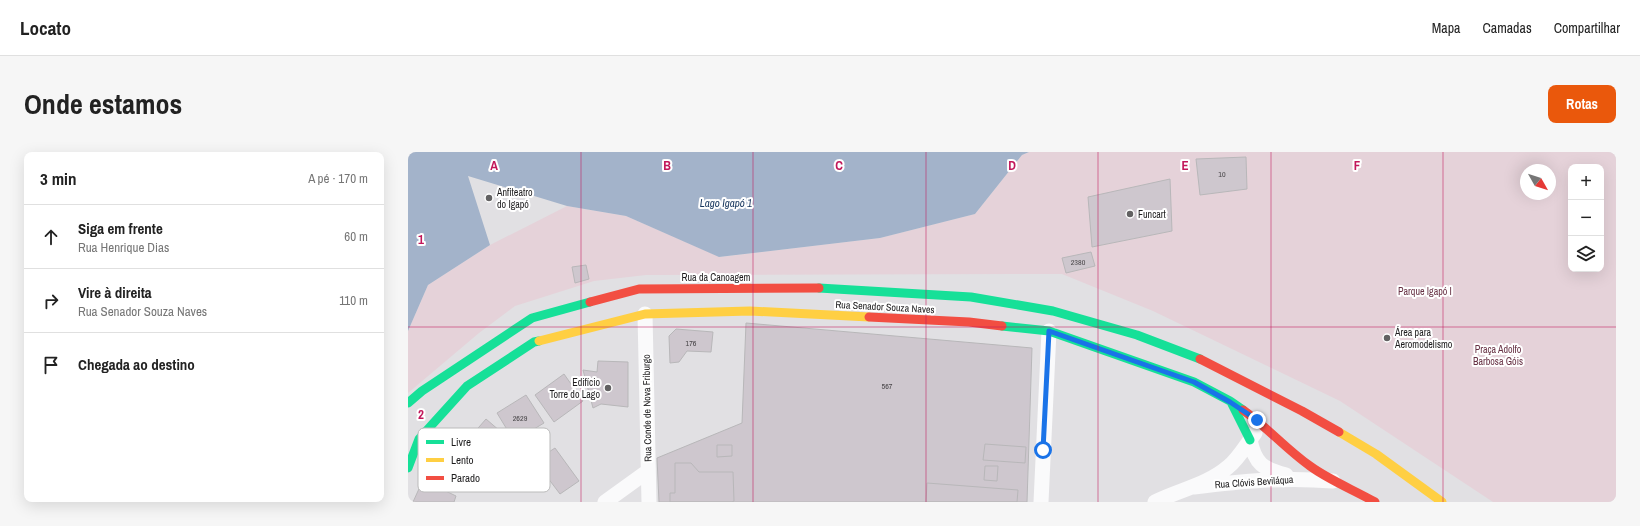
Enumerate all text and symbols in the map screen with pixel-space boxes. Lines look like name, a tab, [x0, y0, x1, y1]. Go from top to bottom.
text: Locato	[20, 15, 71, 41]
text: Mapa	[1432, 19, 1461, 37]
text: Camadas	[1483, 19, 1532, 37]
text: Compartilhar	[1554, 19, 1620, 37]
text: Onde estamos	[24, 85, 182, 123]
button: Rotas	[1548, 85, 1616, 123]
text: A	[490, 157, 498, 174]
text: B	[663, 157, 671, 174]
text: C	[835, 157, 843, 174]
text: D	[1008, 157, 1016, 174]
text: E	[1181, 157, 1189, 174]
text: F	[1354, 157, 1361, 174]
north arrow	[1520, 164, 1556, 200]
map controls	[1568, 164, 1604, 272]
button: +	[1568, 164, 1604, 200]
text: 3 min	[40, 167, 76, 190]
house number: 10	[1218, 169, 1226, 179]
text: A pé · 170 m	[308, 170, 368, 187]
place label: Anfiteatro do Igapó	[496, 186, 533, 211]
marker: Anfiteatro do Igapó	[484, 193, 494, 203]
water label: Lago Igapó 1	[700, 196, 752, 210]
button: −	[1568, 200, 1604, 236]
place label: Funcart	[1138, 208, 1167, 221]
marker: Funcart	[1125, 209, 1135, 219]
text: Siga em frente	[78, 218, 163, 239]
icon: ahead	[40, 226, 62, 248]
text: 60 m	[344, 228, 368, 245]
text: 1	[418, 231, 424, 248]
button: layers	[1568, 236, 1604, 272]
text: Rua Henrique Dias	[78, 239, 169, 256]
house number: 2380	[1071, 257, 1086, 267]
street label: Rua da Canoagem	[682, 271, 751, 284]
text: Vire à direita	[78, 282, 152, 303]
park label: Parque Igapó I	[1398, 285, 1452, 298]
icon: right	[40, 290, 62, 312]
text: 110 m	[339, 292, 368, 309]
street label: Rua Senador Souza Naves	[835, 298, 935, 316]
text: Rua Senador Souza Naves	[78, 303, 207, 320]
place label: Área para Aeromodelismo	[1394, 326, 1453, 351]
marker: Área para Aeromodelismo	[1382, 333, 1392, 343]
house number: 176	[686, 338, 697, 348]
park label: Praça Adolfo Barbosa Góis	[1473, 343, 1523, 368]
icon: arrive	[40, 354, 62, 376]
text: Chegada ao destino	[78, 354, 195, 375]
street label: Rua Conde de Nova Friburgo	[640, 354, 654, 462]
place label: Edifício Torre do Lago	[549, 376, 600, 401]
house number: 567	[882, 381, 893, 391]
marker: Edifício Torre do Lago	[603, 383, 613, 393]
text: 2	[418, 406, 424, 423]
route end	[1248, 411, 1266, 429]
house number: 2629	[513, 413, 528, 423]
legend	[418, 428, 550, 492]
text: Livre	[451, 435, 471, 449]
route start	[1034, 441, 1052, 459]
text: Lento	[451, 453, 474, 467]
text: Parado	[451, 471, 480, 485]
street label: Rua Clóvis Beviláqua	[1214, 473, 1294, 491]

